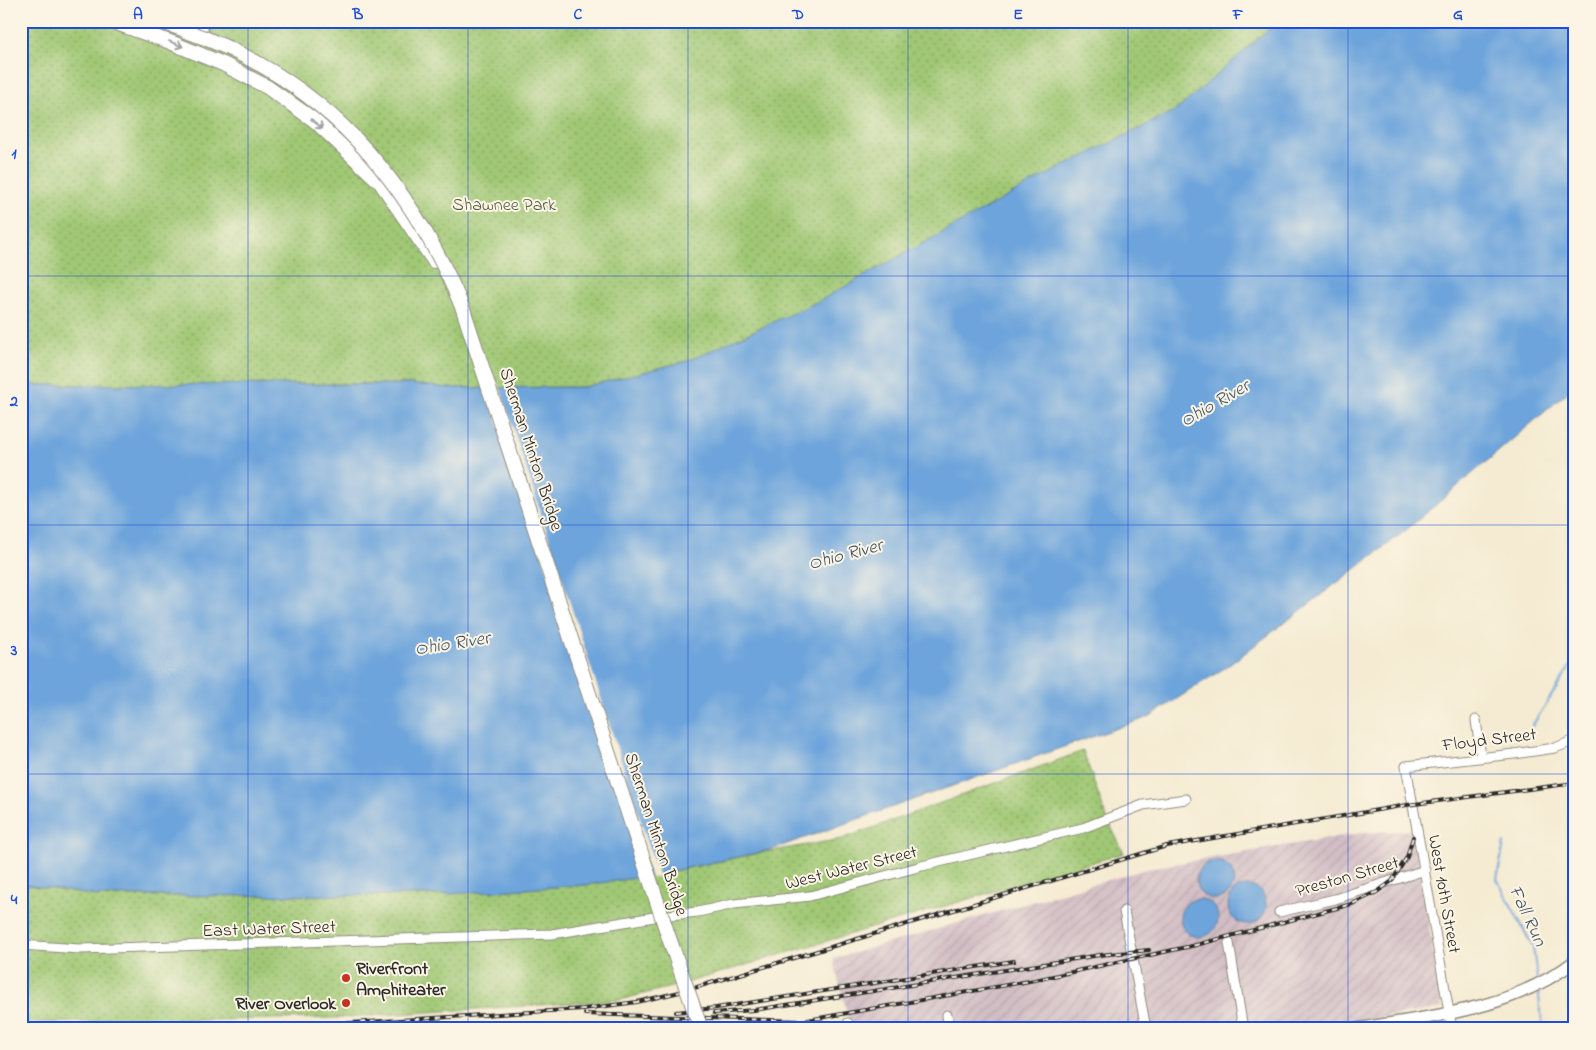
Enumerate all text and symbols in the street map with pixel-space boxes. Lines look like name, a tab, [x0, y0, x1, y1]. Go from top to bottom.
text: A	[133, 3, 143, 27]
text: B	[352, 3, 364, 27]
text: C	[574, 3, 583, 27]
text: D	[791, 3, 804, 27]
text: E	[1013, 3, 1023, 27]
text: F	[1232, 3, 1244, 27]
text: G	[1453, 3, 1463, 27]
one-way arrow	[168, 40, 183, 49]
one-way arrow	[310, 118, 323, 129]
text: 1	[11, 142, 17, 166]
park label: Shawnee Park	[452, 193, 556, 219]
street label: Sherman Minton Bridge	[491, 365, 569, 536]
water label: Ohio River	[1176, 372, 1257, 435]
text: 2	[9, 390, 18, 414]
water label: Ohio River	[806, 532, 888, 578]
water label: Ohio River	[413, 625, 494, 664]
text: 3	[10, 639, 18, 663]
street label: Floyd Street	[1440, 722, 1538, 760]
street label: Sherman Minton Bridge	[616, 750, 694, 921]
street label: West 10th Street	[1420, 833, 1466, 956]
street label: West Water Street	[783, 840, 920, 898]
street label: Preston Street	[1293, 851, 1402, 905]
water label: Fall Run	[1501, 881, 1553, 952]
text: 4	[10, 888, 18, 912]
street label: East Water Street	[202, 915, 336, 945]
place label: Riverfront Amphiteater	[356, 957, 446, 1004]
marker: Riverfront Amphiteater	[340, 972, 352, 984]
place label: River Overlook	[235, 992, 337, 1018]
marker: River Overlook	[340, 997, 352, 1009]

